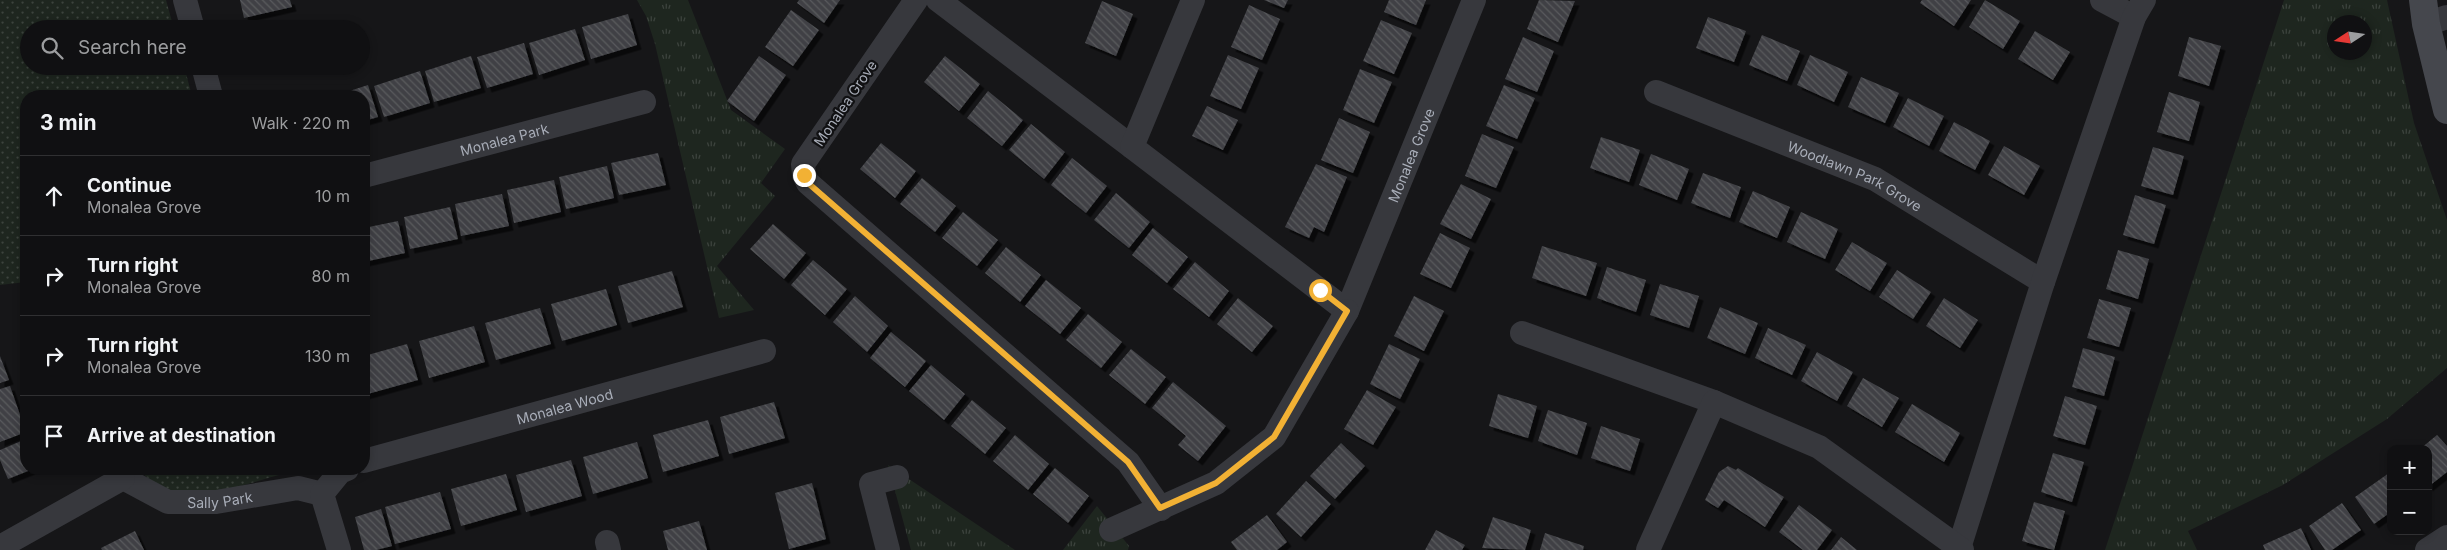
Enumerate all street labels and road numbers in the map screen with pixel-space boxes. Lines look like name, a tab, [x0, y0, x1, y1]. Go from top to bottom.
street label: Monalea Grove	[810, 57, 880, 149]
street label: Monalea Grove	[1384, 105, 1437, 205]
street label: Monalea Park	[458, 119, 551, 159]
street label: Woodlawn Park Grove	[1785, 137, 1925, 214]
street label: Monalea Wood	[514, 384, 615, 427]
street label: Sally Park	[187, 487, 254, 511]

